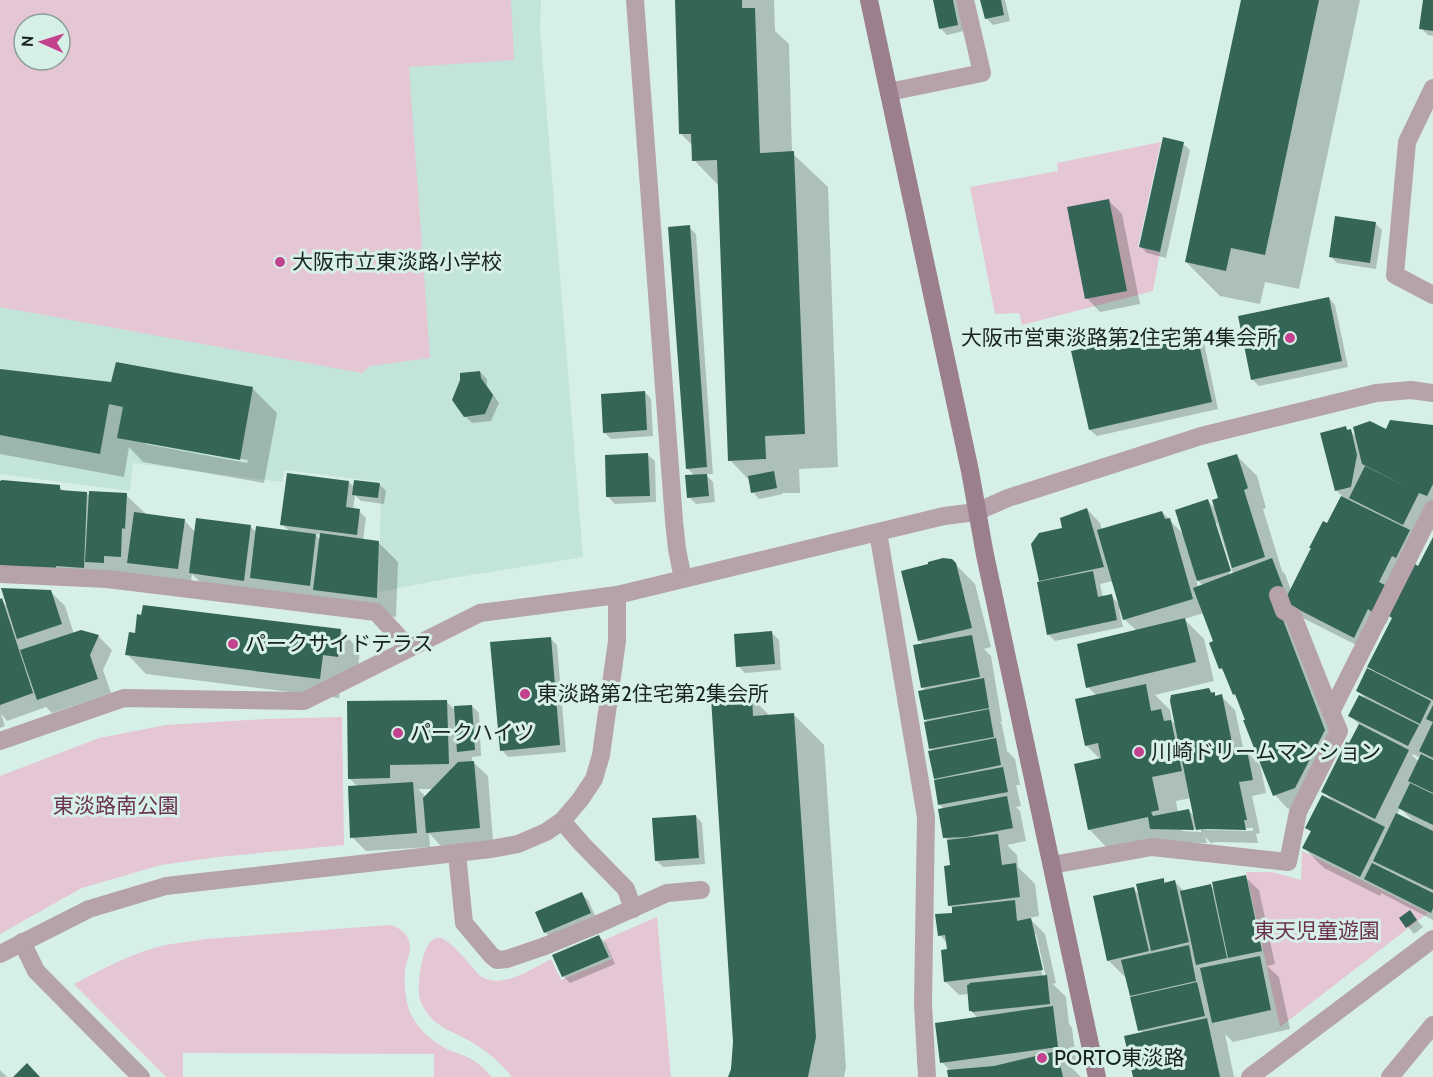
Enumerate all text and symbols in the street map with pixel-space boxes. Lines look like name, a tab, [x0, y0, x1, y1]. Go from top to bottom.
north arrow	[12, 12, 72, 72]
text: N	[18, 35, 37, 47]
place label: 大阪市立東淡路小学校	[292, 249, 502, 274]
marker: 大阪市立東淡路小学校	[273, 255, 287, 269]
place label: 大阪市営東淡路第2住宅第4集会所	[961, 325, 1278, 350]
marker: 大阪市営東淡路第2住宅第4集会所	[1283, 331, 1297, 345]
place label: パークサイドテラス	[245, 631, 434, 656]
marker: パークサイドテラス	[226, 637, 240, 651]
place label: 東淡路第2住宅第2集会所	[537, 681, 769, 706]
marker: 東淡路第2住宅第2集会所	[518, 687, 532, 701]
place label: パークハイツ	[410, 720, 535, 745]
marker: パークハイツ	[391, 726, 405, 740]
place label: 川崎ドリームマンション	[1151, 739, 1381, 764]
marker: 川崎ドリームマンション	[1132, 745, 1146, 759]
park label: 東淡路南公園	[53, 793, 179, 818]
park label: 東天児童遊園	[1254, 918, 1380, 943]
place label: PORTO東淡路	[1054, 1045, 1184, 1070]
marker: PORTO東淡路	[1035, 1051, 1049, 1065]

